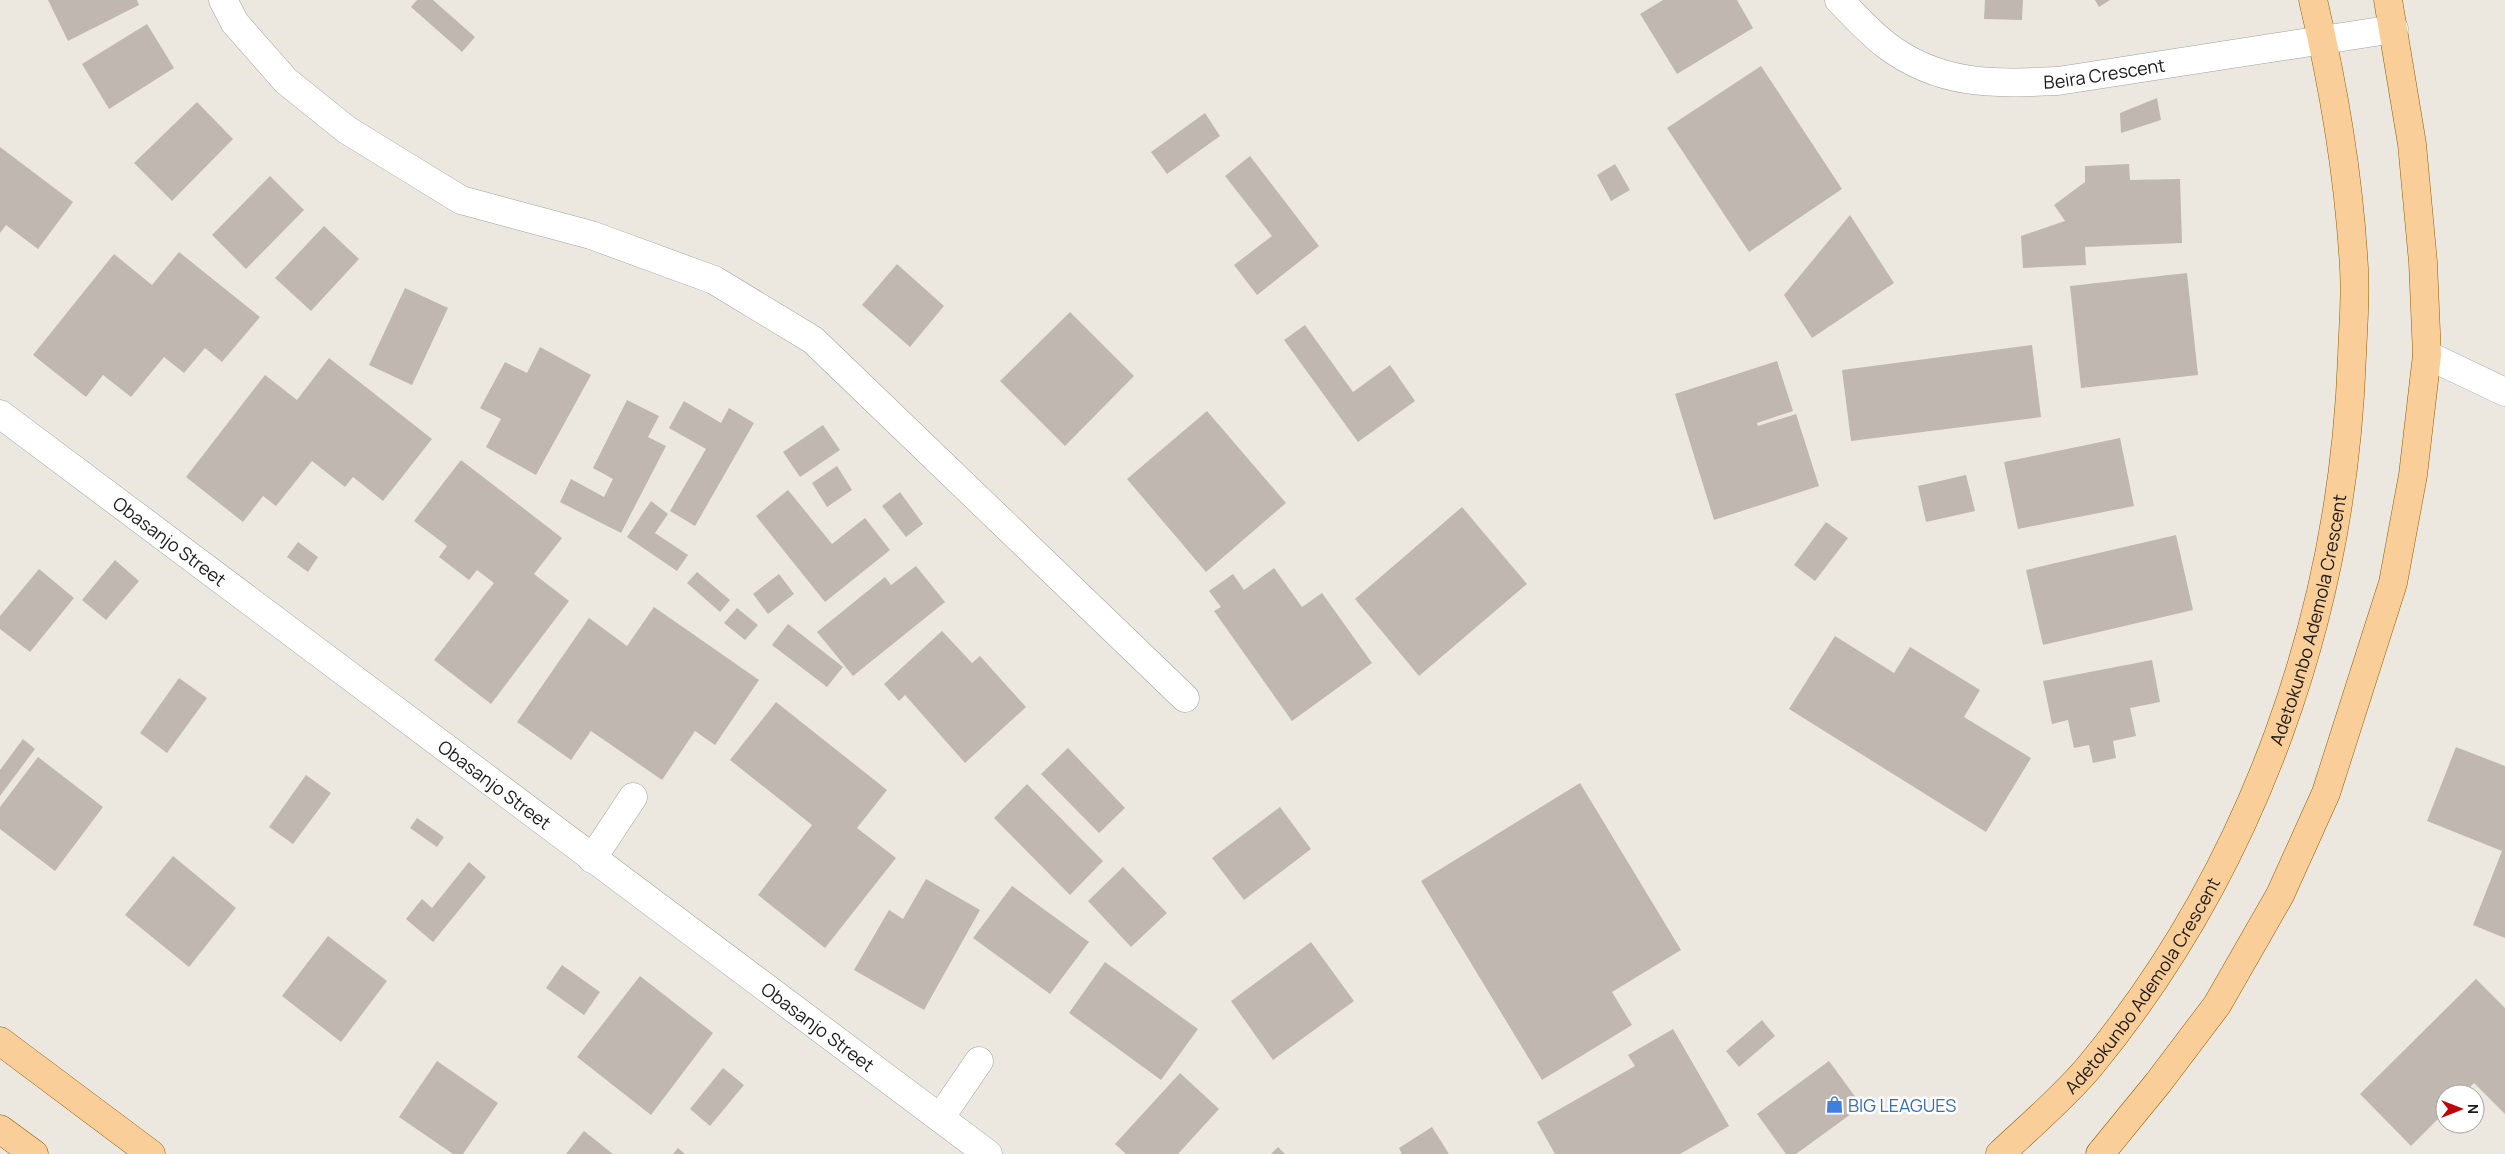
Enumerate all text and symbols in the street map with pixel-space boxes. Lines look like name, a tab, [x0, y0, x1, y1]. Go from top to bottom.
street label: Beira Crescent	[2043, 53, 2167, 94]
street label: Obasanjo Street	[108, 491, 231, 591]
street label: Adetokunbo Ademola Crescent	[2264, 493, 2351, 748]
street label: Obasanjo Street	[433, 734, 556, 835]
street label: Adetokunbo Ademola Crescent	[2059, 873, 2225, 1099]
street label: Obasanjo Street	[757, 976, 879, 1077]
north arrow	[2435, 1084, 2485, 1134]
place label: BIG LEAGUES	[1848, 1093, 1956, 1117]
shop icon: BIG LEAGUES	[1824, 1095, 1844, 1115]
text: N	[2464, 1104, 2483, 1114]

